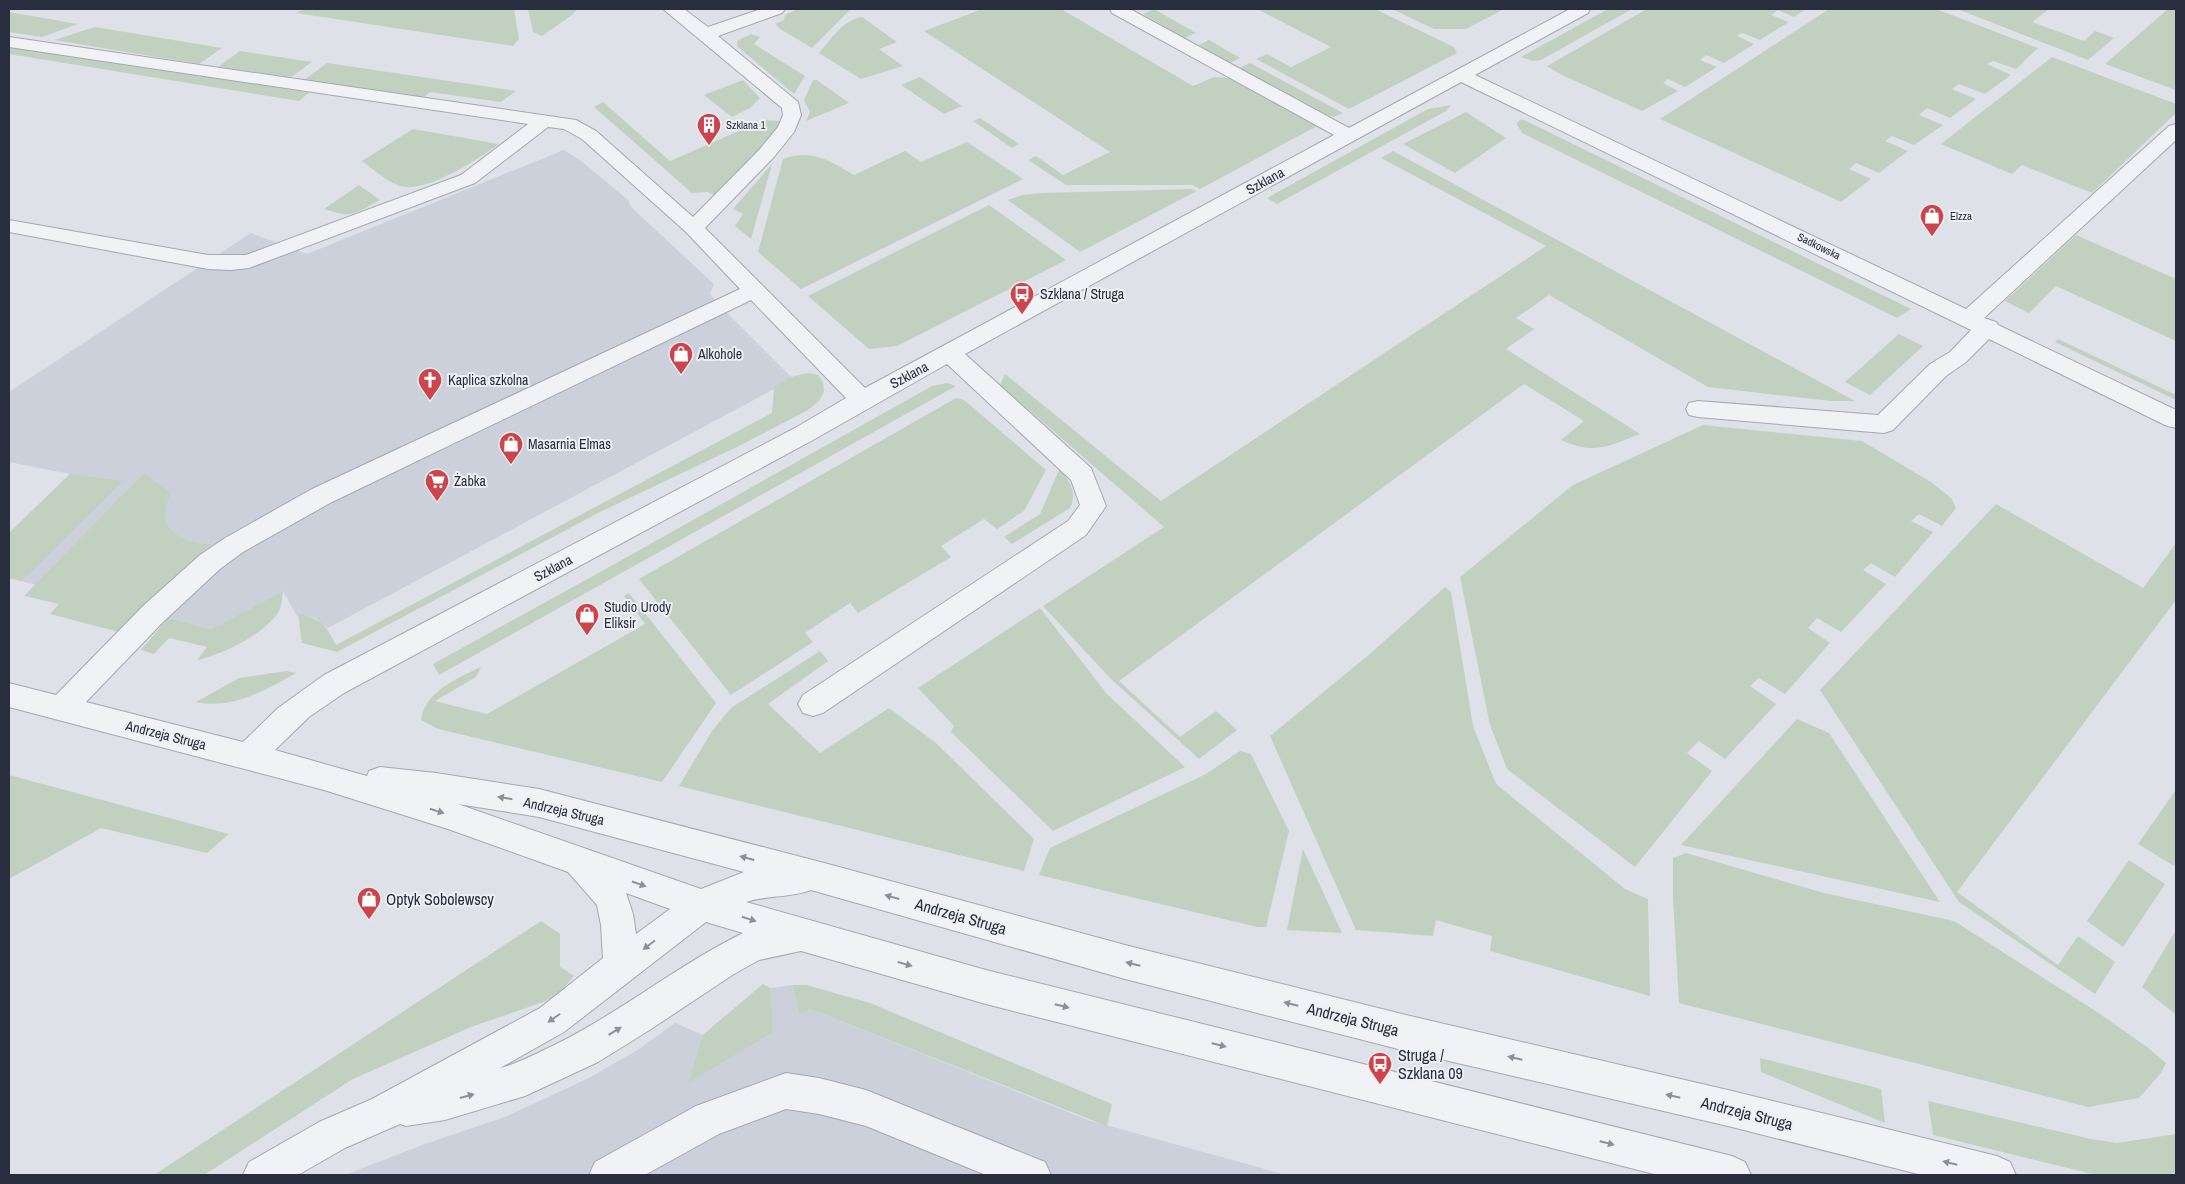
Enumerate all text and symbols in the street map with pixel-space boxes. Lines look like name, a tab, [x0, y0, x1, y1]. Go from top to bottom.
building icon: Szklana 1	[696, 112, 722, 146]
place label: Szklana 1	[726, 118, 766, 132]
street label: Szklana	[1243, 163, 1288, 199]
shop icon: Elzza	[1919, 203, 1945, 237]
place label: Elzza	[1950, 209, 1972, 223]
street label: Sadkowska	[1795, 230, 1843, 262]
bus stop icon: Szklana / Struga	[1009, 281, 1035, 315]
place label: Szklana / Struga	[1040, 285, 1125, 303]
shop icon: Alkohole	[668, 341, 694, 375]
place label: Alkohole	[697, 345, 742, 363]
street label: Szklana	[887, 357, 932, 393]
church icon: Kaplica szkolna	[417, 367, 443, 401]
place label: Kaplica szkolna	[448, 371, 529, 389]
shop icon: Masarnia Elmas	[498, 431, 524, 465]
place label: Masarnia Elmas	[528, 435, 611, 453]
supermarket icon: Żabka	[424, 468, 450, 502]
place label: Żabka	[454, 472, 487, 490]
street label: Szklana	[531, 550, 576, 586]
place label: Studio Urody Eliksir	[604, 598, 671, 632]
shop icon: Studio Urody Eliksir	[574, 602, 600, 636]
street label: Andrzeja Struga	[123, 716, 209, 754]
one-way arrow	[496, 793, 512, 801]
street label: Andrzeja Struga	[521, 793, 607, 829]
one-way arrow	[430, 808, 445, 816]
one-way arrow	[740, 854, 755, 862]
one-way arrow	[632, 880, 647, 888]
shop icon: Optyk Sobolewscy	[356, 886, 382, 920]
place label: Optyk Sobolewscy	[386, 888, 494, 910]
street label: Andrzeja Struga	[912, 892, 1010, 940]
one-way arrow	[885, 893, 900, 901]
one-way arrow	[741, 916, 756, 924]
one-way arrow	[642, 940, 656, 950]
one-way arrow	[897, 960, 912, 968]
one-way arrow	[1126, 960, 1141, 968]
street label: Andrzeja Struga	[1304, 997, 1402, 1041]
one-way arrow	[1283, 999, 1298, 1007]
one-way arrow	[1054, 1002, 1069, 1010]
one-way arrow	[547, 1013, 561, 1023]
one-way arrow	[609, 1027, 622, 1036]
one-way arrow	[1212, 1041, 1227, 1049]
place label: Struga / Szklana 09	[1398, 1044, 1463, 1084]
bus stop icon: Struga / Szklana 09	[1367, 1051, 1393, 1085]
one-way arrow	[1508, 1054, 1523, 1062]
one-way arrow	[460, 1091, 475, 1099]
street label: Andrzeja Struga	[1698, 1091, 1796, 1135]
one-way arrow	[1666, 1092, 1681, 1100]
one-way arrow	[1600, 1140, 1615, 1148]
one-way arrow	[1943, 1159, 1958, 1167]

